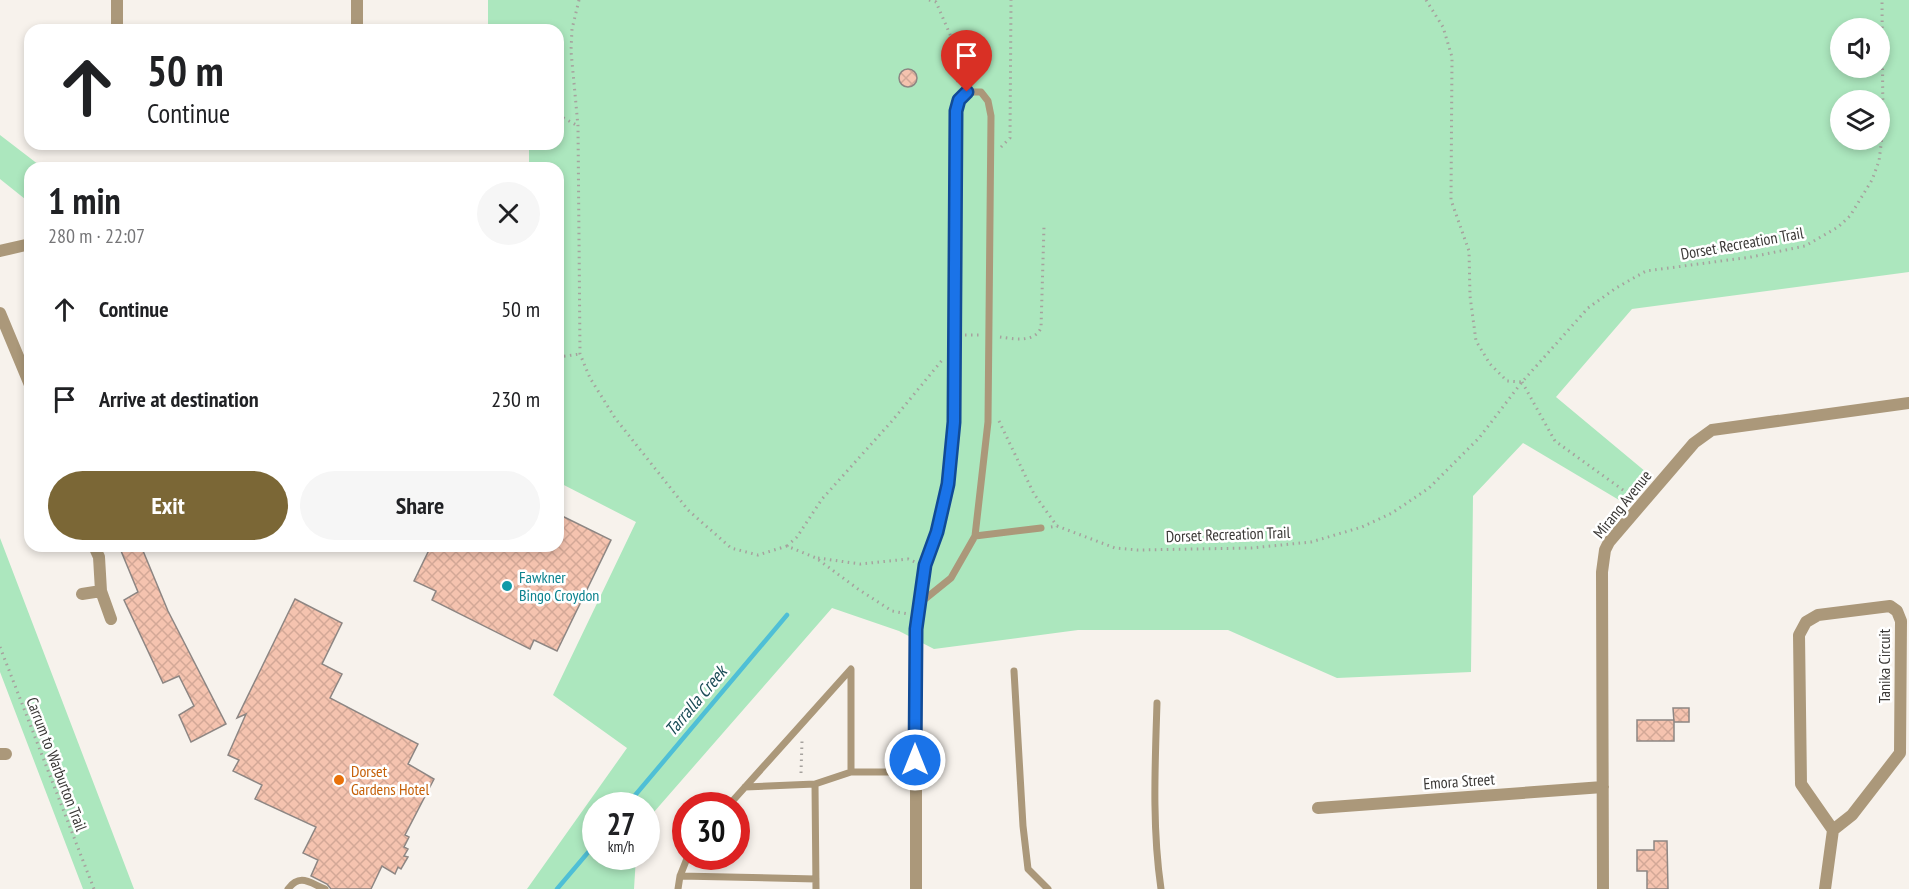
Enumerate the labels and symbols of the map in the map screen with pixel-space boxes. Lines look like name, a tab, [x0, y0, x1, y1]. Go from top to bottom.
pin	[941, 30, 992, 92]
street label: Dorset Recreation Trail	[1679, 222, 1805, 264]
street label: Mirang Avenue	[1588, 466, 1656, 542]
street label: Dorset Recreation Trail	[1165, 522, 1291, 546]
place label: Fawkner Bingo Croydon	[519, 567, 599, 605]
marker: Fawkner Bingo Croydon	[500, 579, 514, 593]
street label: Tanika Circuit	[1874, 628, 1894, 703]
water label: Tarralla Creek	[660, 659, 733, 741]
street label: Carrum to Warburton Trail	[22, 694, 92, 834]
position arrow	[883, 728, 947, 792]
place label: Dorset Gardens Hotel	[351, 761, 429, 799]
street label: Emora Street	[1423, 768, 1496, 793]
marker: Dorset Gardens Hotel	[332, 773, 346, 787]
speed limit sign: 30	[672, 792, 750, 870]

